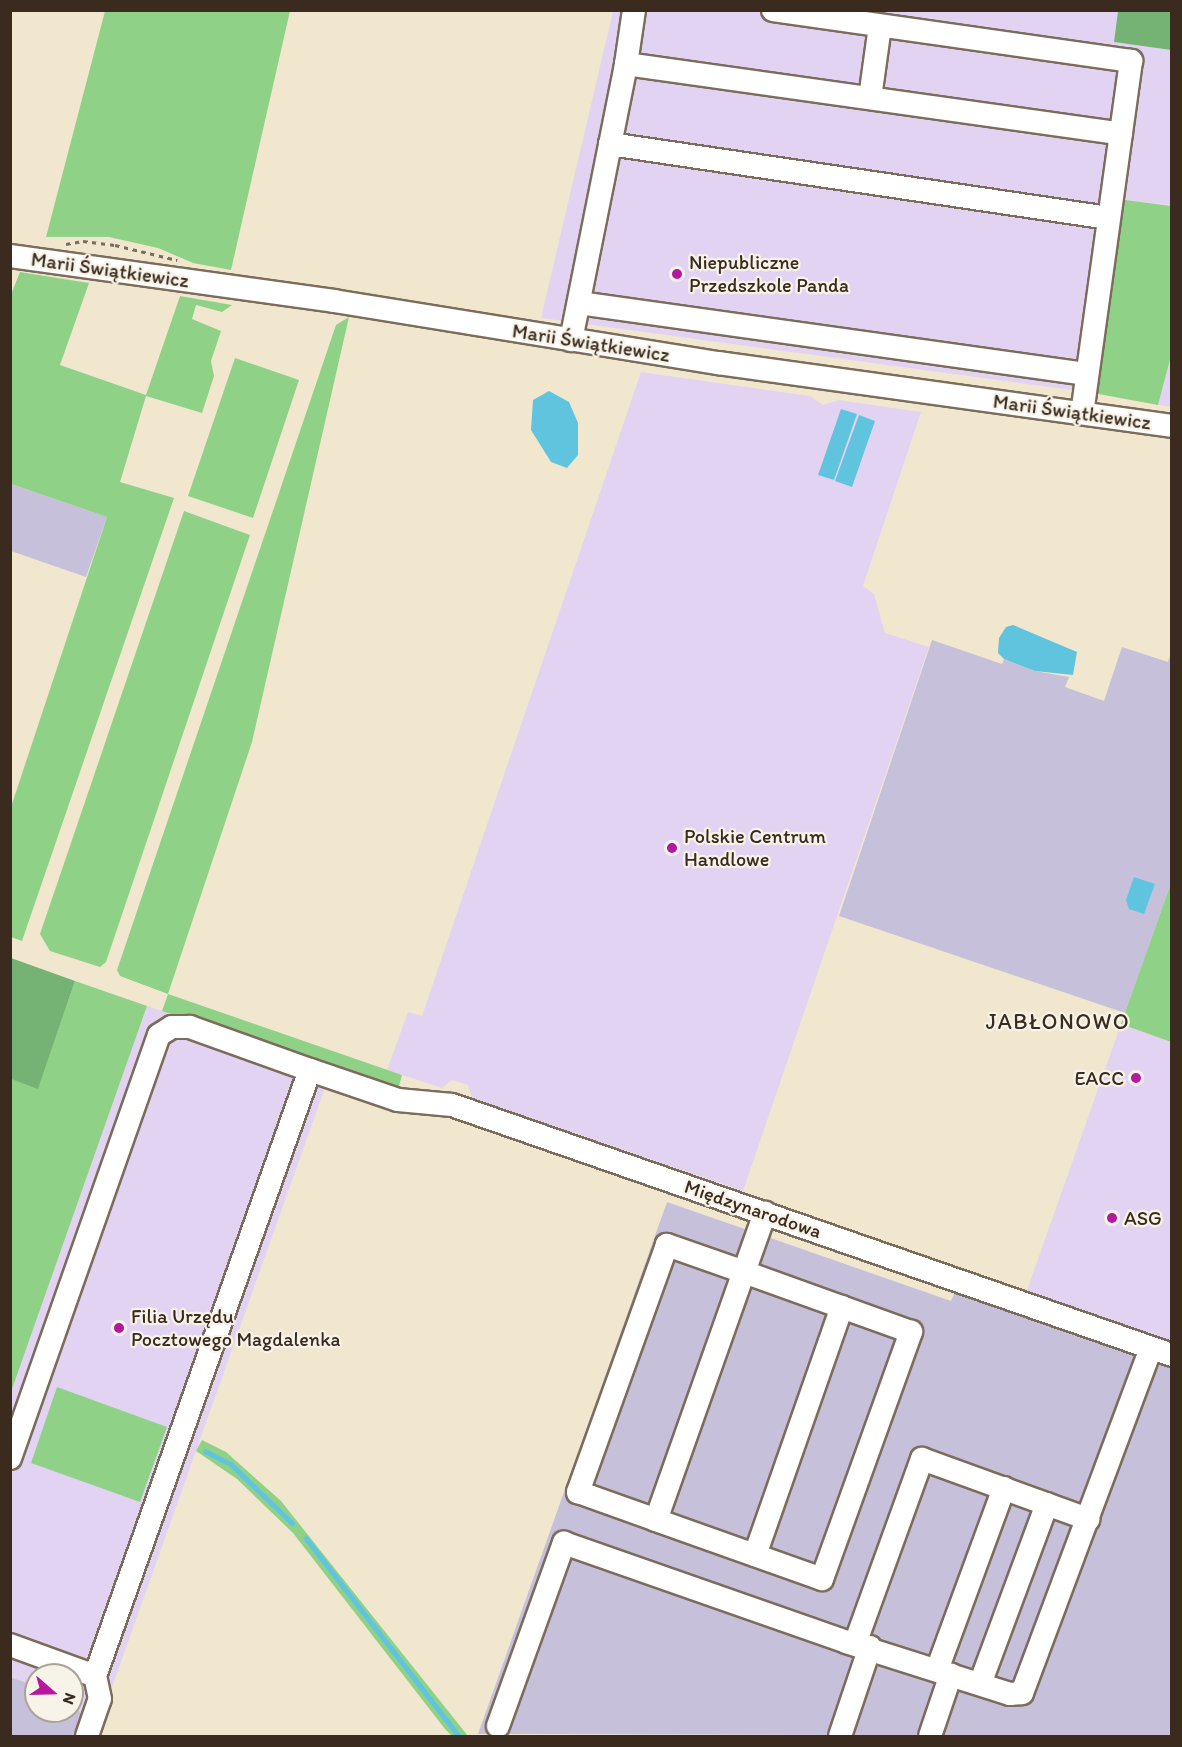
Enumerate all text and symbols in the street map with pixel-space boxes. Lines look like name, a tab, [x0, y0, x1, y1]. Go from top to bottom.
street label: Marii Świątkiewicz	[30, 247, 190, 293]
place label: Niepubliczne Przedszkole Panda	[689, 250, 849, 297]
marker: Niepubliczne Przedszkole Panda	[670, 267, 684, 281]
street label: Marii Świątkiewicz	[511, 319, 671, 367]
street label: Marii Świątkiewicz	[992, 389, 1152, 435]
place label: Polskie Centrum Handlowe	[684, 825, 826, 872]
marker: Polskie Centrum Handlowe	[665, 841, 679, 855]
district label: JABŁONOWO	[986, 1009, 1130, 1035]
place label: EACC	[1074, 1066, 1124, 1090]
marker: EACC	[1129, 1071, 1143, 1085]
street label: Międzynarodowa	[681, 1174, 825, 1244]
place label: ASG	[1124, 1206, 1162, 1230]
marker: ASG	[1105, 1211, 1119, 1225]
place label: Filia Urzędu Pocztowego Magdalenka	[131, 1304, 341, 1351]
marker: Filia Urzędu Pocztowego Magdalenka	[112, 1321, 126, 1335]
north arrow	[24, 1663, 84, 1723]
text: N	[59, 1690, 80, 1707]

